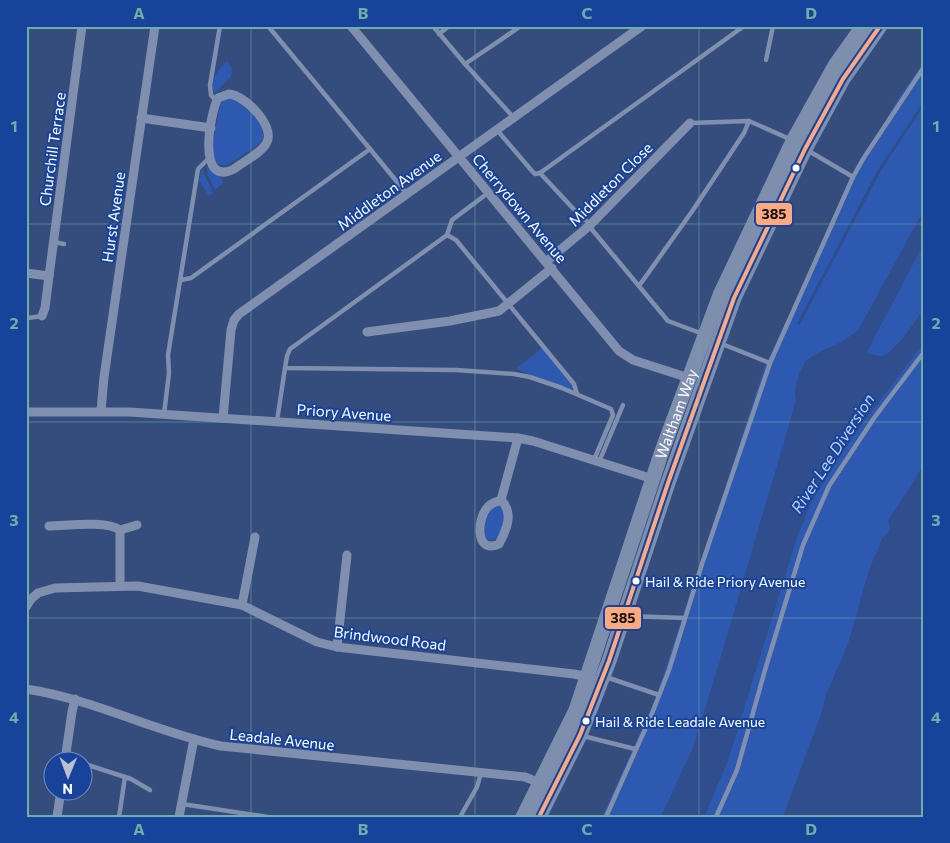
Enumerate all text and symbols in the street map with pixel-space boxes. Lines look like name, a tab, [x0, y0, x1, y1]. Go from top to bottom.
text: A	[133, 3, 145, 22]
text: B	[358, 3, 369, 22]
text: C	[582, 3, 593, 22]
text: D	[805, 3, 817, 22]
street label: Churchill Terrace	[35, 91, 69, 207]
text: 1	[10, 116, 18, 135]
text: 1	[932, 116, 940, 135]
street label: Middleton Close	[564, 138, 656, 230]
street label: Middleton Avenue	[334, 146, 444, 234]
street label: Cherrydown Avenue	[469, 150, 571, 266]
unlabelled marker	[791, 163, 801, 173]
street label: Hurst Avenue	[98, 171, 128, 263]
line badge: 385	[755, 202, 793, 226]
text: 385	[762, 205, 786, 222]
text: 2	[9, 313, 19, 332]
text: 2	[931, 313, 941, 332]
street label: Waltham Way	[651, 366, 701, 461]
water label: River Lee Diversion	[786, 390, 878, 516]
street label: Priory Avenue	[296, 400, 392, 424]
text: 3	[9, 510, 19, 529]
text: 3	[931, 510, 941, 529]
place label: Hail & Ride Priory Avenue	[645, 573, 805, 590]
marker: Hail & Ride Priory Avenue	[631, 576, 641, 586]
line badge: 385	[604, 606, 642, 630]
text: 385	[611, 609, 635, 626]
street label: Brindwood Road	[333, 622, 447, 654]
text: 4	[9, 707, 19, 726]
text: 4	[931, 707, 941, 726]
place label: Hail & Ride Leadale Avenue	[595, 713, 765, 730]
marker: Hail & Ride Leadale Avenue	[581, 716, 591, 726]
street label: Leadale Avenue	[229, 725, 335, 753]
north arrow	[42, 750, 92, 800]
text: N	[62, 781, 73, 798]
text: A	[133, 819, 145, 838]
text: B	[358, 819, 369, 838]
text: C	[582, 819, 593, 838]
text: D	[805, 819, 817, 838]

